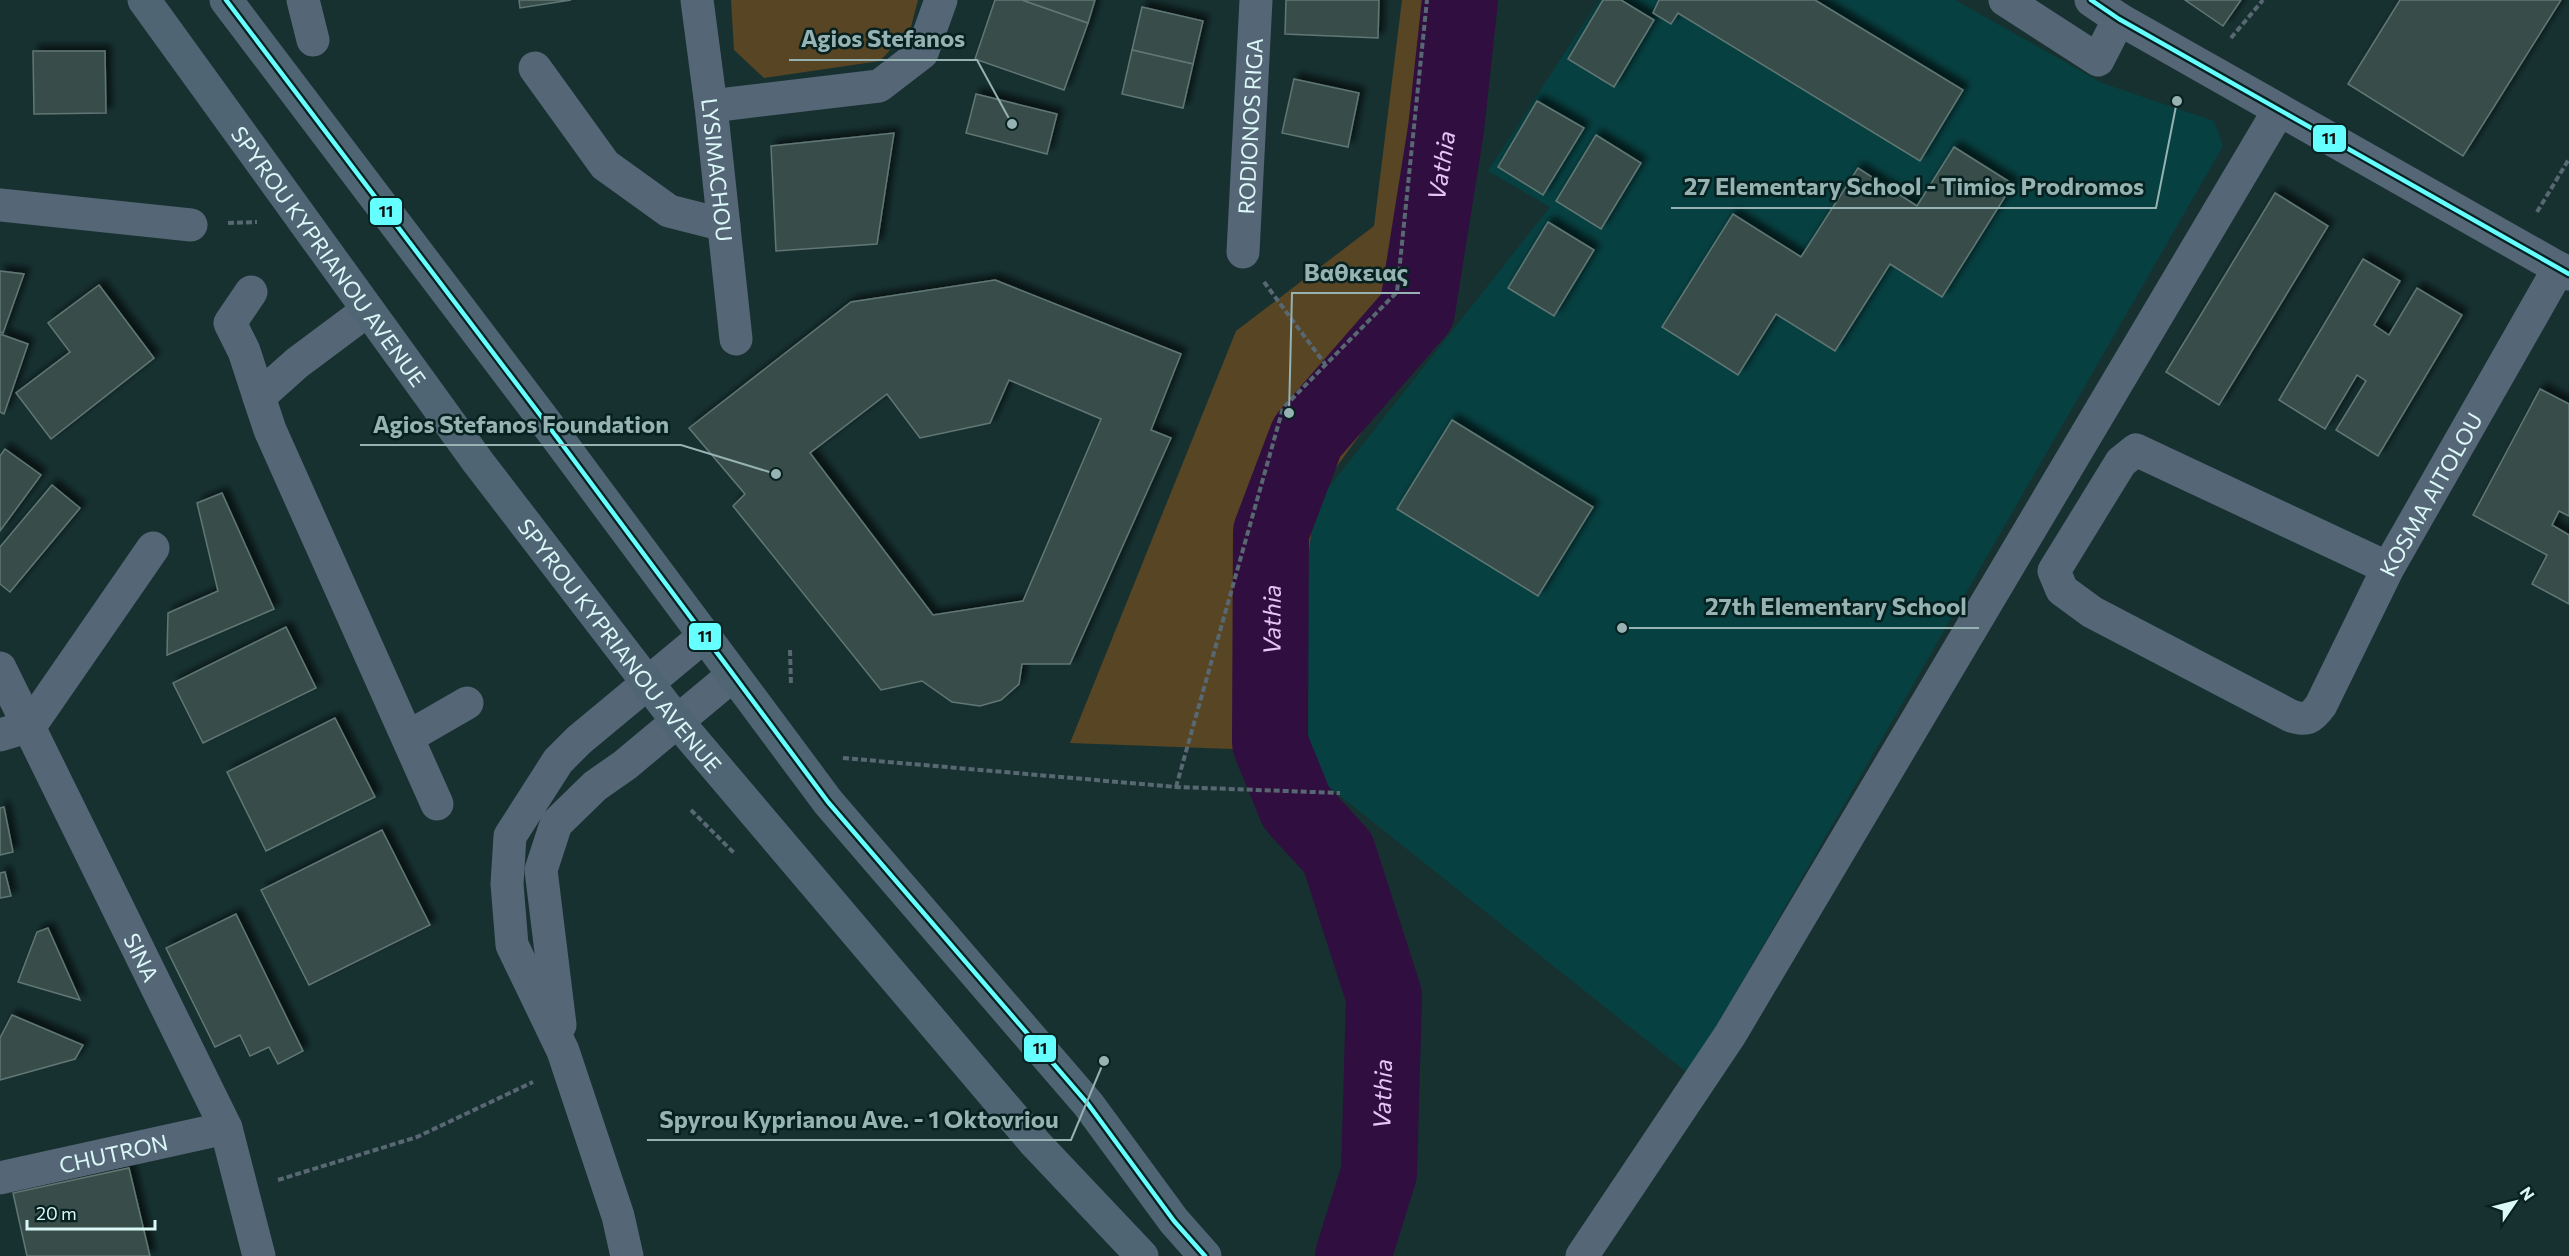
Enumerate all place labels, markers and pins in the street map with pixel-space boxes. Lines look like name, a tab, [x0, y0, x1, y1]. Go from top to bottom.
callout: Agios Stefanos	[789, 18, 977, 60]
callout: 27 Elementary School - Timios Prodromos	[1671, 166, 2156, 208]
callout: Βαθκειας	[1292, 251, 1420, 293]
callout: Agios Stefanos Foundation	[360, 403, 681, 445]
callout: 27th Elementary School	[1693, 586, 1979, 628]
callout: Spyrou Kyprianou Ave. - 1 Oktovriou	[647, 1098, 1071, 1140]

